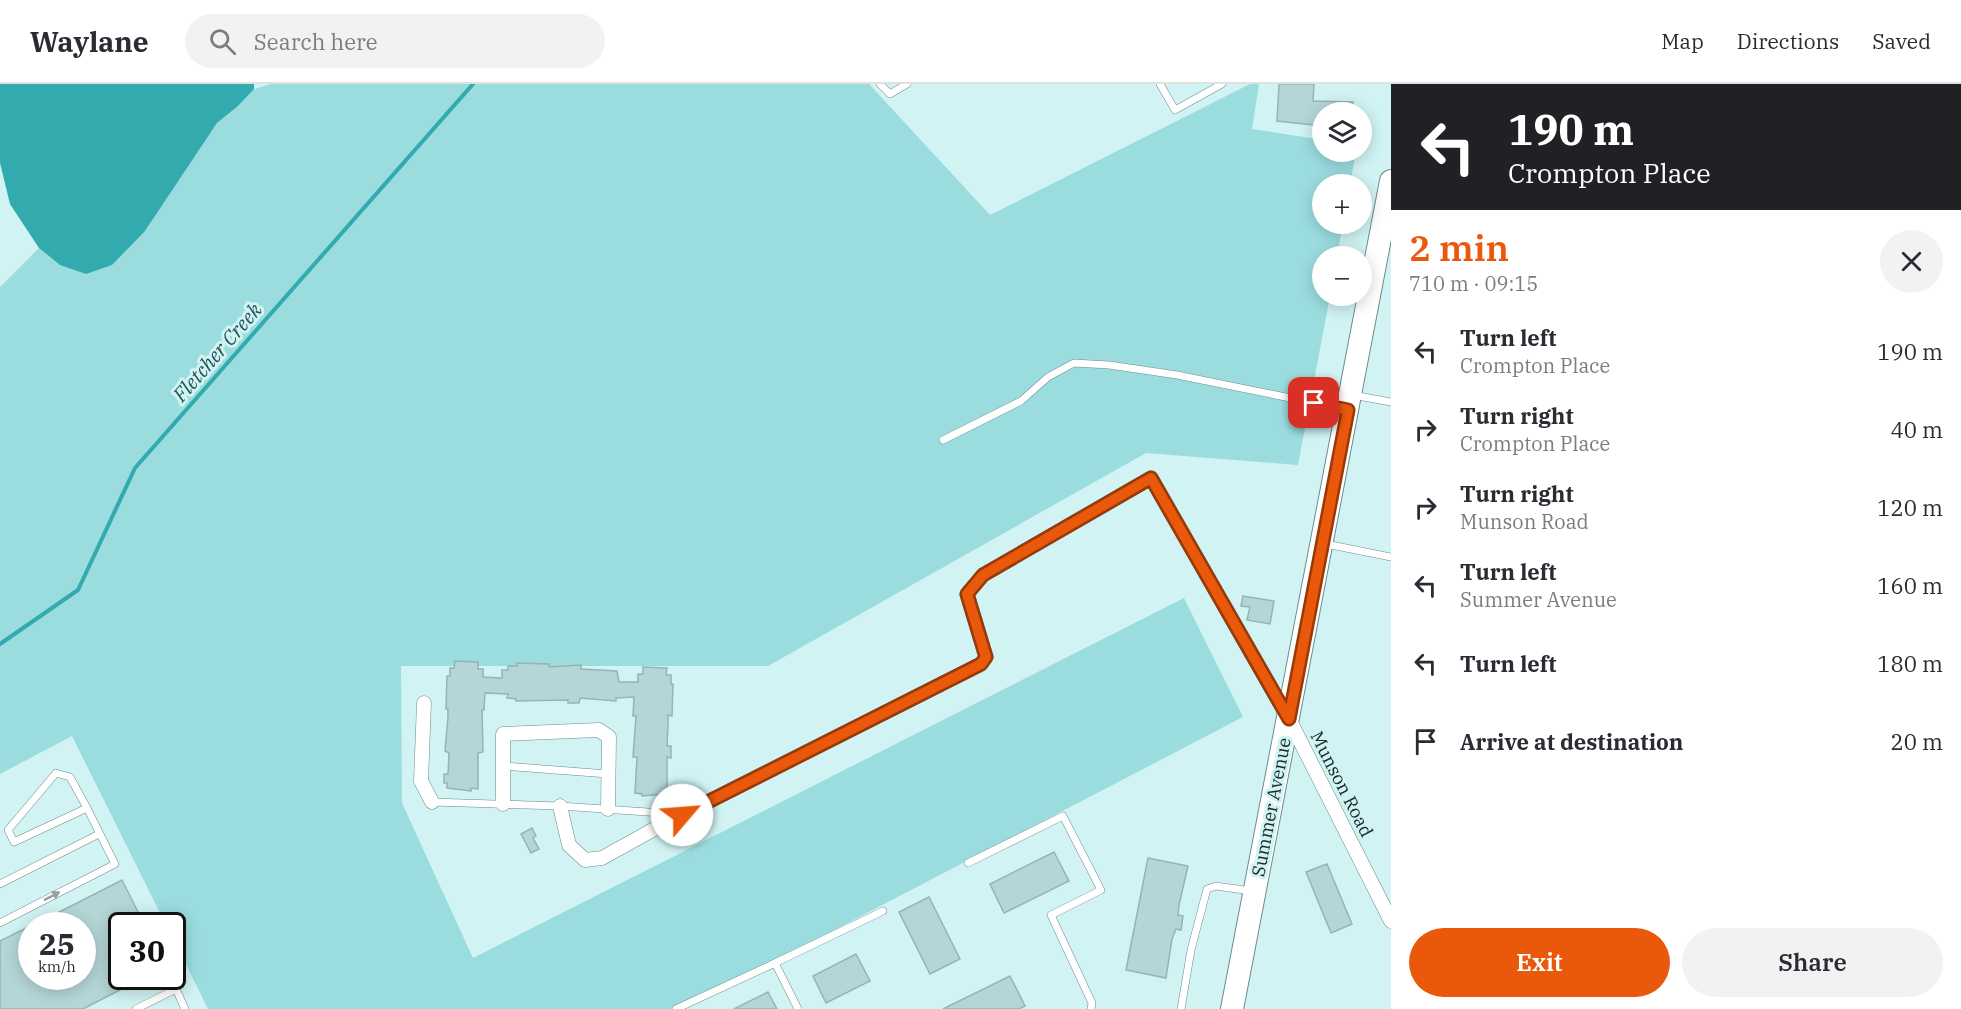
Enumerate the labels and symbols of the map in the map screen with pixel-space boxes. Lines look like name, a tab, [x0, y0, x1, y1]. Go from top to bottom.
water label: Fletcher Creek	[166, 296, 268, 408]
pin	[1288, 377, 1339, 428]
street label: Munson Road	[1305, 727, 1379, 841]
street label: Summer Avenue	[1246, 736, 1296, 878]
position arrow	[650, 783, 714, 847]
one-way arrow	[44, 891, 61, 901]
speed limit sign: 30	[108, 912, 186, 990]

